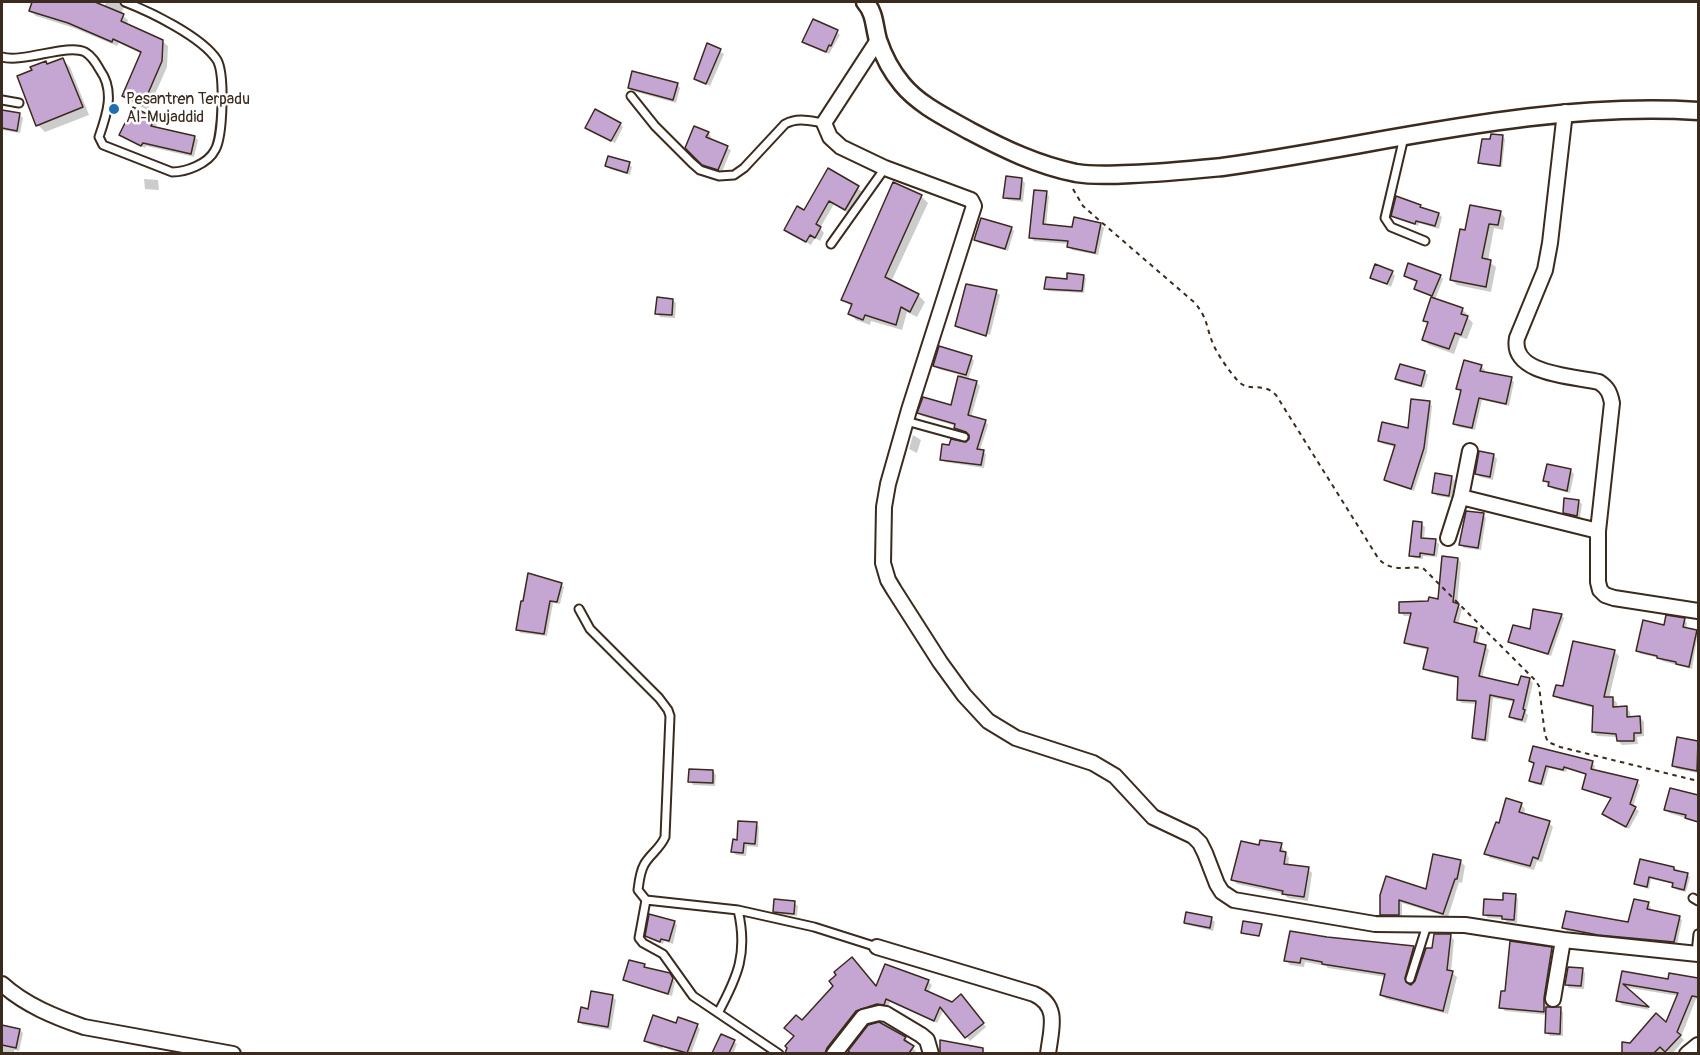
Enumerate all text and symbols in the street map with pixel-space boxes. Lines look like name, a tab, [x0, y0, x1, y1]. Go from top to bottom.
place label: Pesantren Terpadu Al-Mujaddid	[126, 90, 250, 128]
marker: Pesantren Terpadu Al-Mujaddid	[107, 102, 121, 116]

